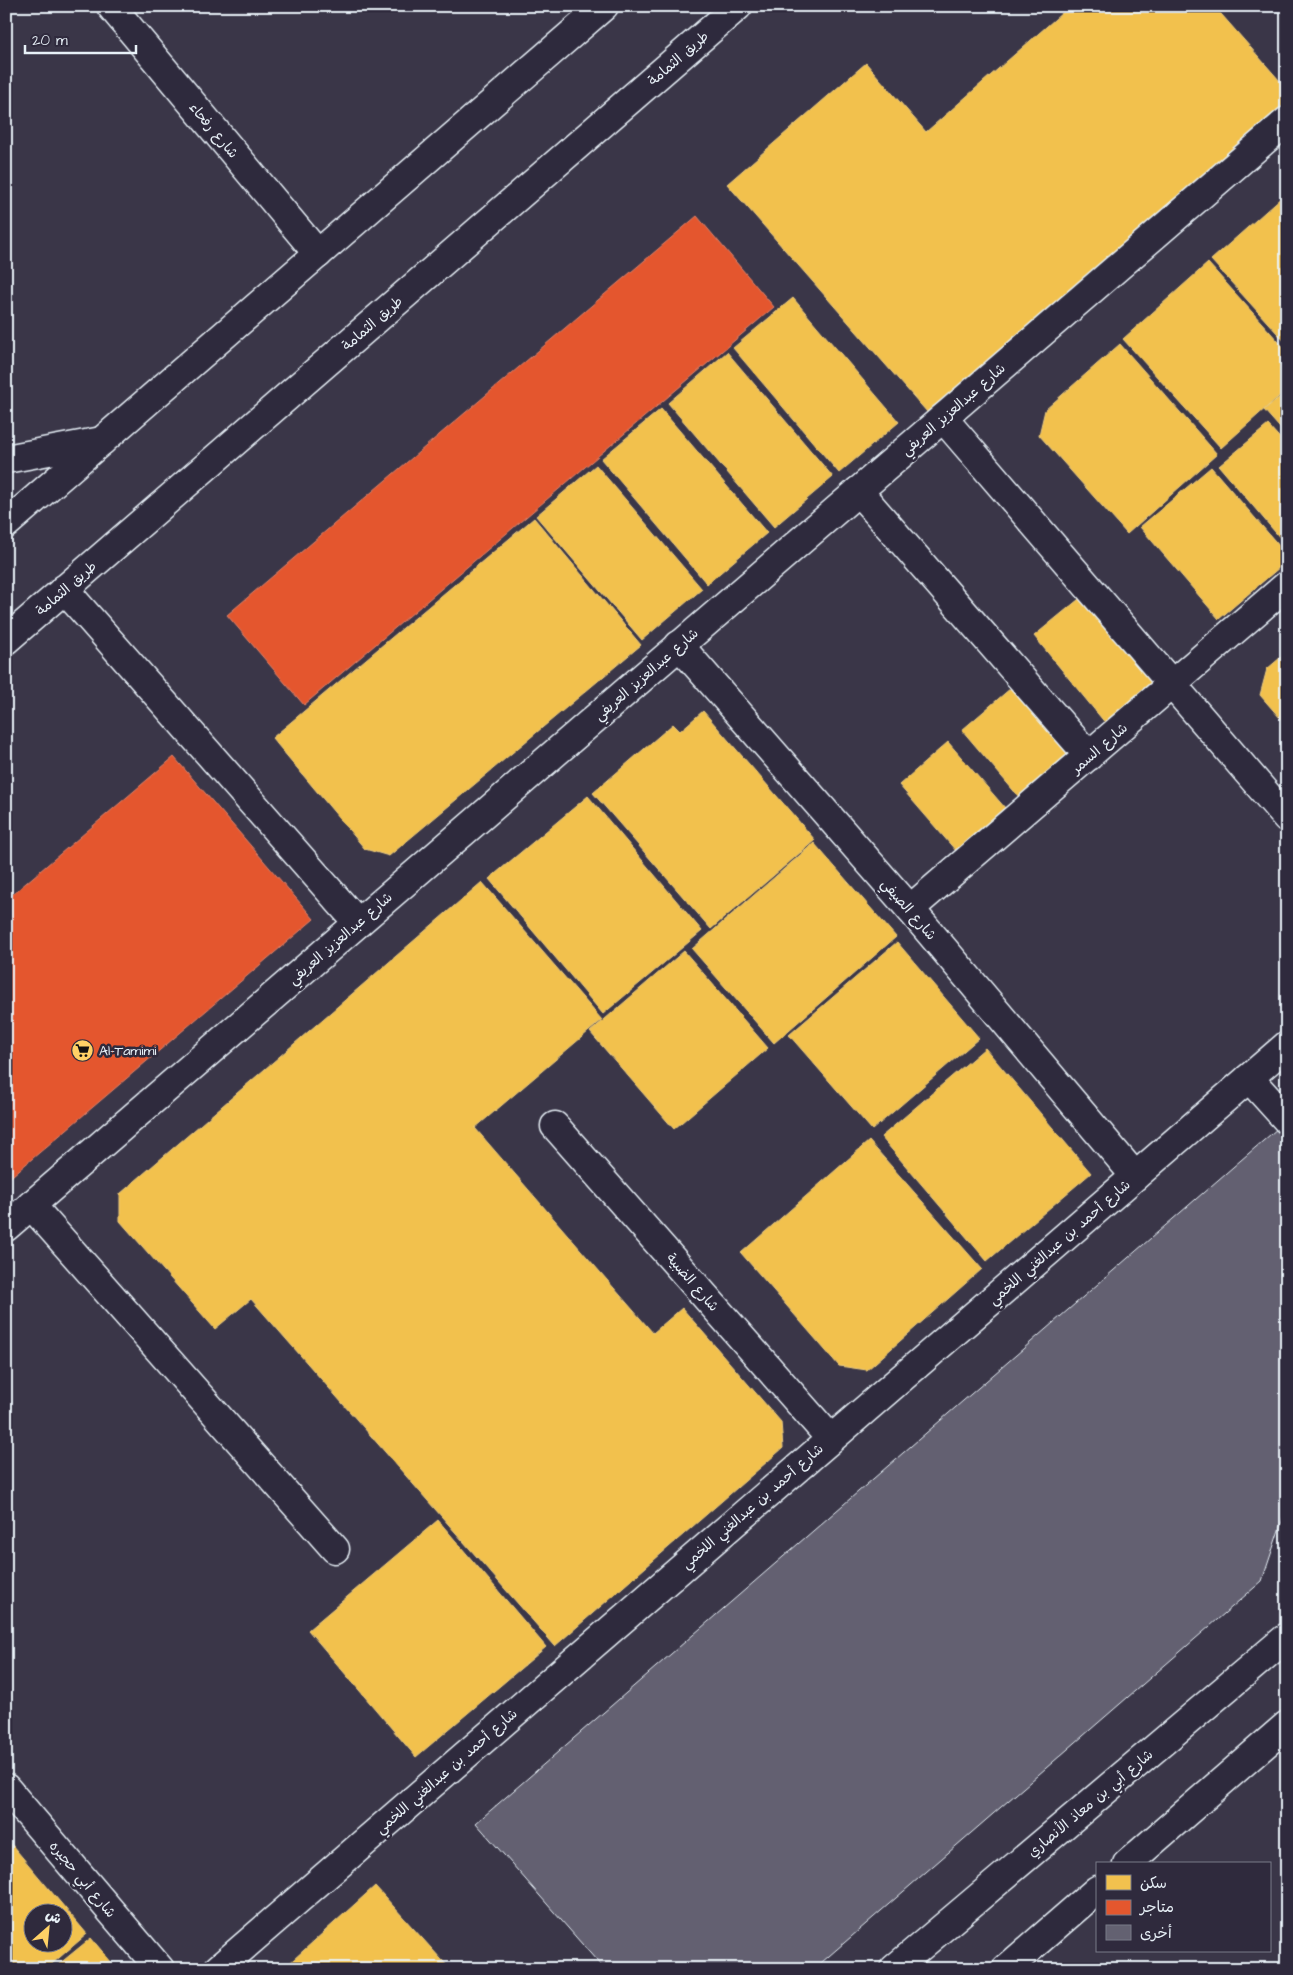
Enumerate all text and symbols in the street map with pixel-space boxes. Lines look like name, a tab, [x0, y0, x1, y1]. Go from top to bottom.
scale bar	[25, 22, 136, 54]
street label: طريق الثمامة	[644, 27, 713, 91]
text: 20 m	[32, 30, 68, 51]
street label: شارع رفحاء	[184, 98, 243, 163]
street label: طريق الثمامة	[338, 292, 407, 356]
street label: شارع عبدالعزيز العريفي	[897, 359, 1012, 462]
street label: طريق الثمامة	[32, 557, 101, 621]
street label: شارع عبدالعزيز العريفي	[590, 624, 705, 727]
street label: شارع السمر	[1066, 718, 1132, 780]
street label: شارع الصيفي	[874, 875, 941, 946]
street label: شارع عبدالعزيز العريفي	[284, 888, 399, 991]
supermarket icon: Al-Tamimi	[71, 1038, 95, 1062]
place label: Al-Tamimi	[99, 1041, 156, 1061]
street label: شارع أحمد بن عبدالغني اللخمي	[984, 1175, 1136, 1312]
street label: شارع الضبية	[661, 1249, 723, 1316]
street label: شارع أحمد بن عبدالغني اللخمي	[677, 1439, 829, 1576]
street label: شارع أحمد بن عبدالغني اللخمي	[371, 1704, 523, 1841]
street label: شارع أبي بن معاذ الأنصاري	[1024, 1745, 1159, 1864]
street label: شارع أبي حجيره	[46, 1837, 120, 1921]
legend	[1096, 1862, 1270, 1952]
text: سكن	[1140, 1873, 1167, 1894]
text: متاجر	[1138, 1897, 1174, 1918]
north arrow	[22, 1902, 72, 1952]
text: أخرى	[1140, 1923, 1172, 1944]

